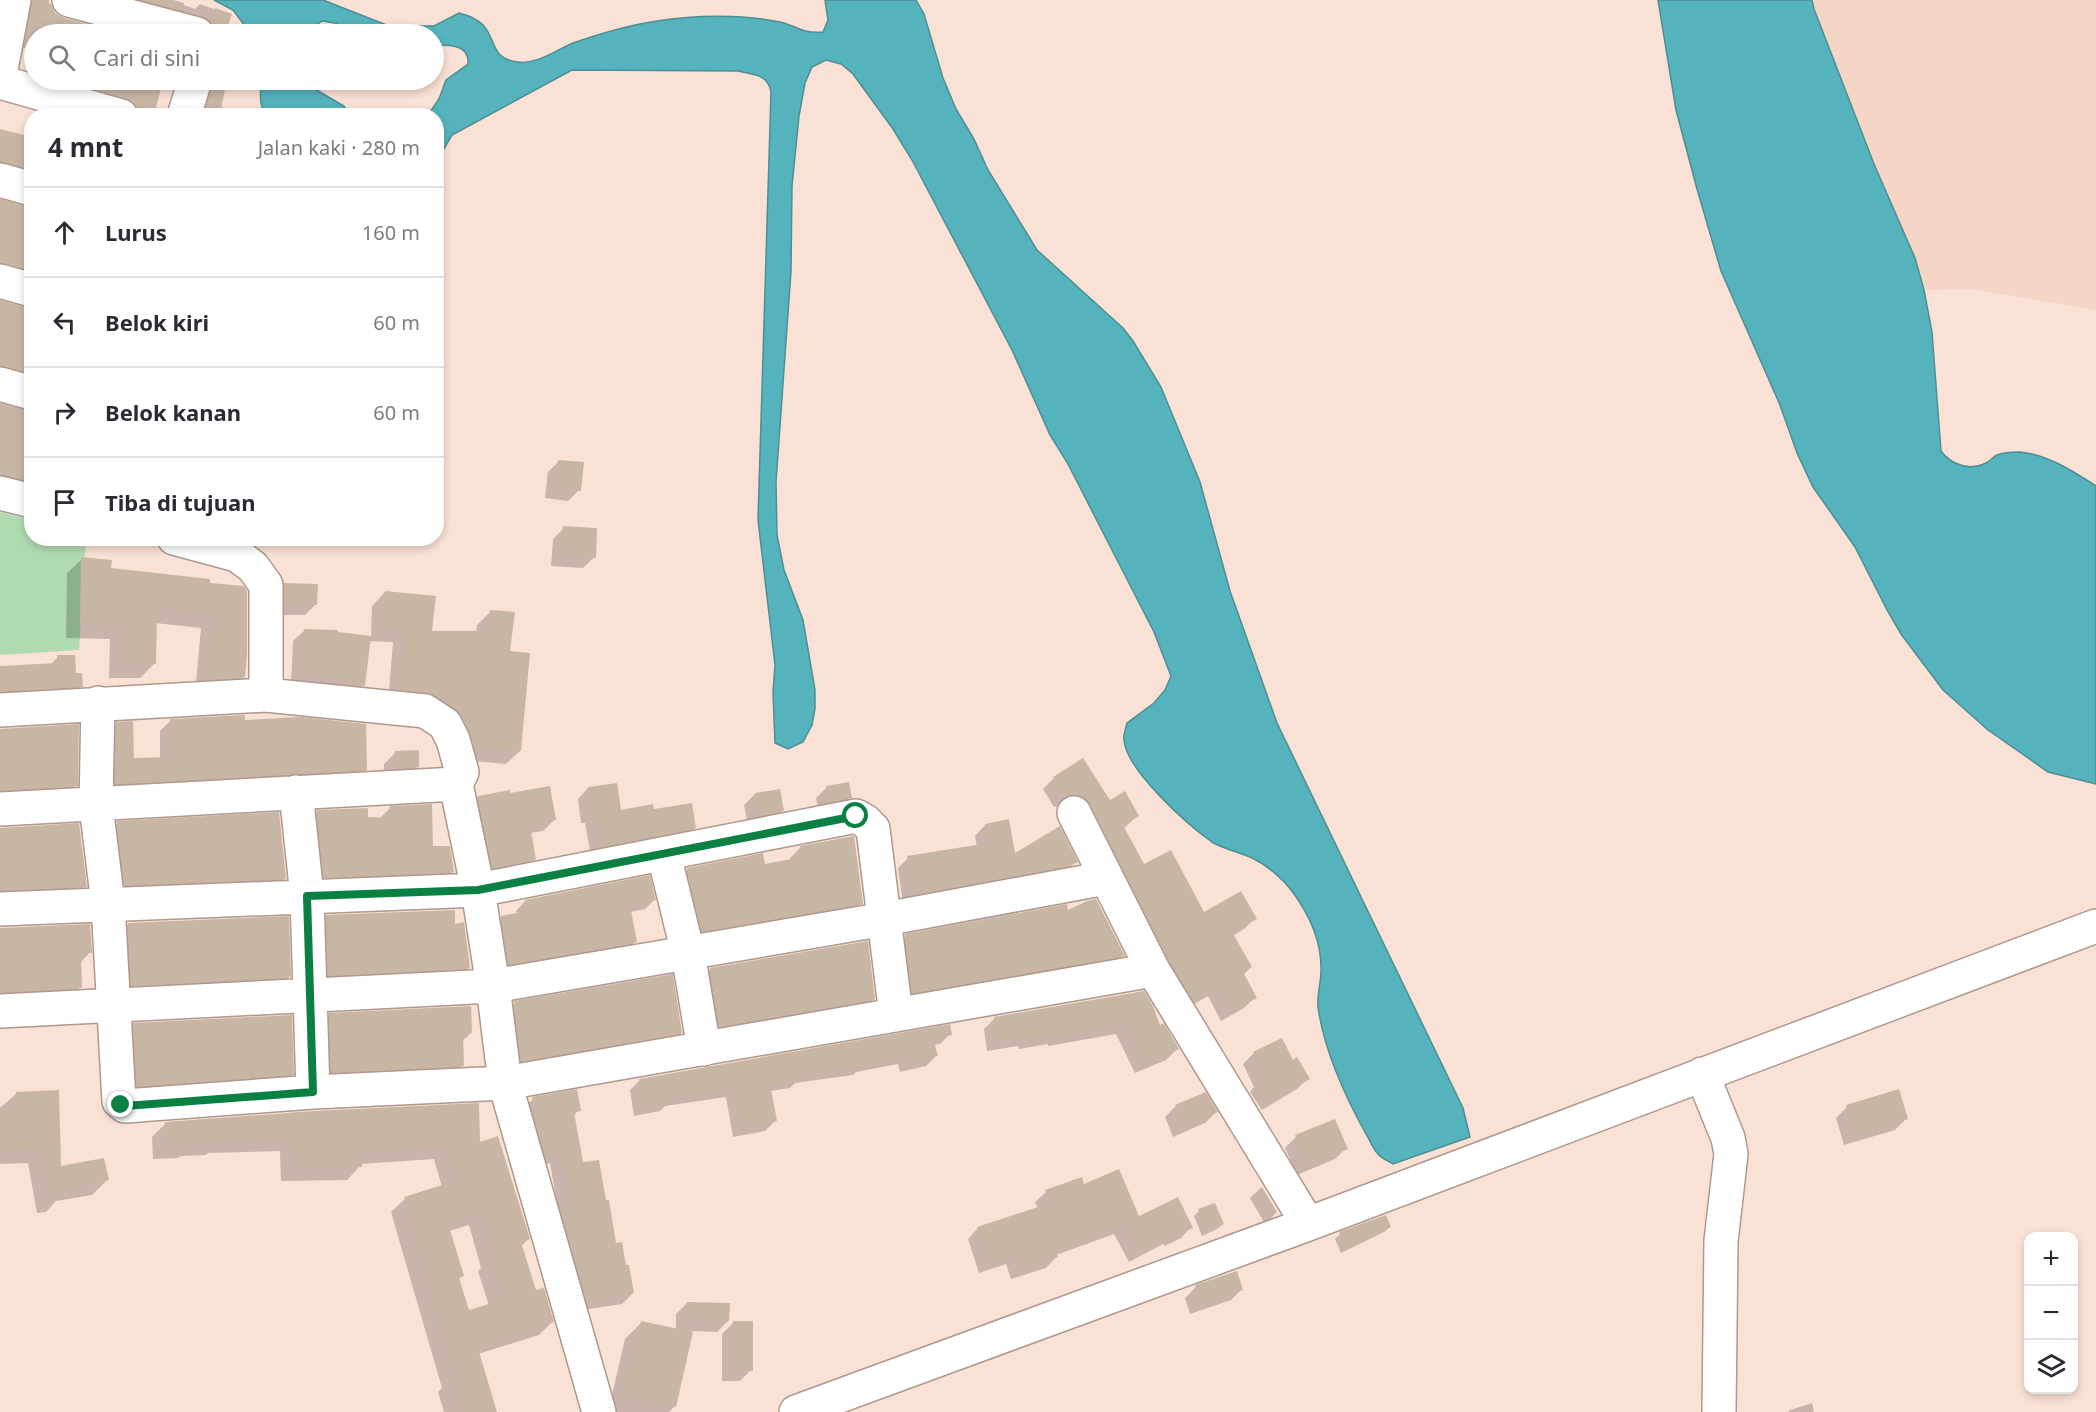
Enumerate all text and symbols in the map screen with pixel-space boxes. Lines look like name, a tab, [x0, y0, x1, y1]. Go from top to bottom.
search box	[24, 24, 444, 90]
icon: search	[45, 41, 78, 74]
text: Cari di sini	[93, 42, 200, 72]
text: 4 mnt	[48, 129, 123, 165]
text: Jalan kaki · 280 m	[258, 134, 420, 161]
icon: ahead	[48, 216, 81, 249]
text: Lurus	[105, 217, 167, 247]
text: 160 m	[362, 219, 420, 246]
icon: left	[48, 306, 81, 339]
text: Belok kiri	[105, 307, 209, 337]
text: 60 m	[373, 309, 420, 336]
icon: right	[48, 396, 81, 429]
text: Belok kanan	[105, 397, 241, 427]
text: 60 m	[373, 399, 420, 426]
icon: arrive	[48, 486, 81, 519]
text: Tiba di tujuan	[105, 487, 255, 517]
route start	[842, 802, 868, 828]
route end	[107, 1091, 133, 1117]
map controls	[2024, 1232, 2078, 1394]
button: +	[2024, 1232, 2078, 1286]
button: −	[2024, 1286, 2078, 1340]
button: layers	[2024, 1340, 2078, 1394]

